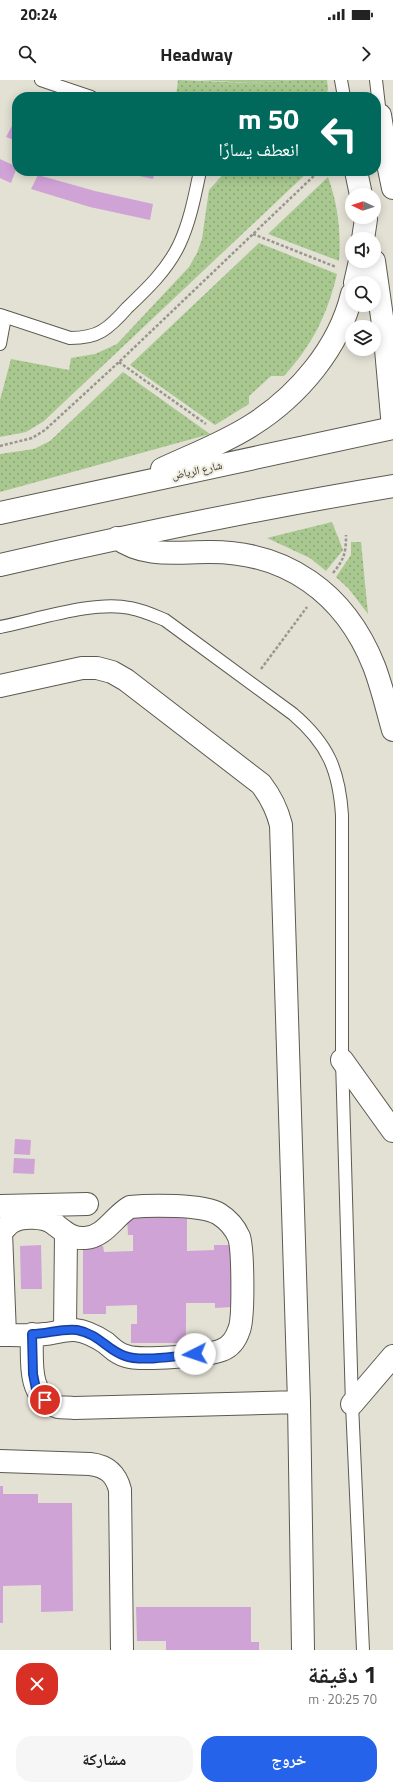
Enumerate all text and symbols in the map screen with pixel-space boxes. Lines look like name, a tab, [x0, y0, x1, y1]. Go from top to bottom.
text: 20:24	[20, 3, 57, 26]
text: Headway	[160, 41, 233, 68]
icon: search	[16, 43, 38, 65]
icon: forward	[355, 43, 377, 65]
text: 50 m	[238, 97, 299, 140]
icon: left	[313, 108, 365, 160]
text: انعطف يسارًا	[218, 136, 299, 163]
north arrow	[345, 188, 381, 224]
map controls	[345, 188, 381, 356]
button: sound	[345, 232, 381, 268]
button: search	[345, 276, 381, 312]
button: layers	[345, 320, 381, 356]
street label: شارع الرياض	[170, 457, 224, 483]
position arrow	[174, 1333, 216, 1375]
pin	[28, 1383, 62, 1417]
icon: arrive	[34, 1389, 56, 1411]
text: 1 دقيقة	[308, 1656, 377, 1692]
button: close	[16, 1663, 58, 1705]
text: 70 m · 20:25	[308, 1689, 377, 1709]
button: مشاركة	[16, 1736, 193, 1782]
button: خروج	[201, 1736, 377, 1782]

